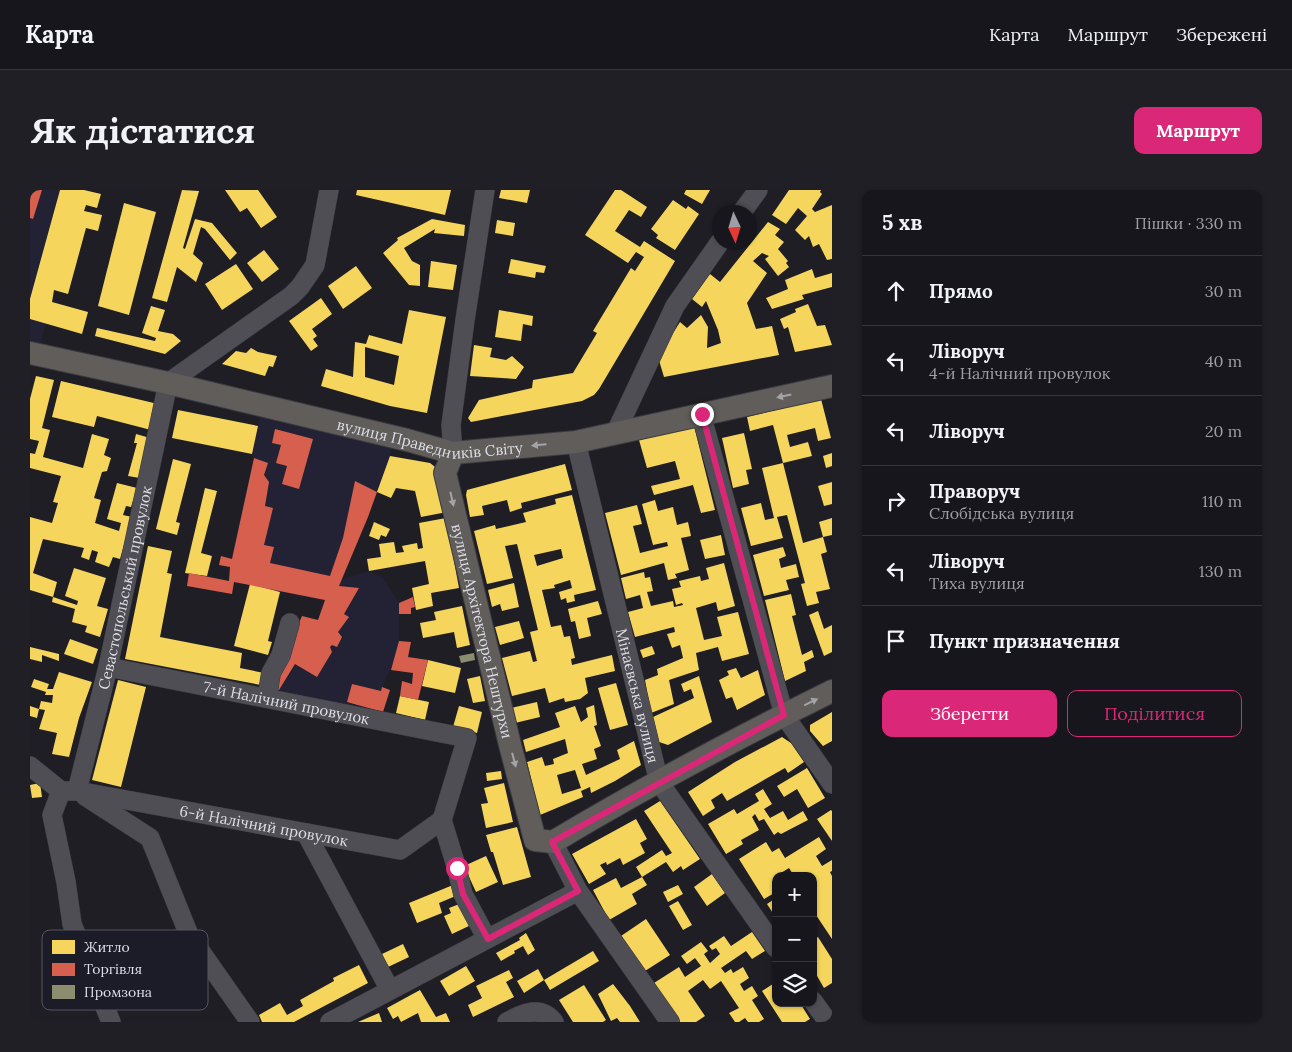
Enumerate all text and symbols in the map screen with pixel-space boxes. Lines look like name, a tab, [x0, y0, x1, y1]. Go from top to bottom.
text: Карта	[25, 19, 94, 50]
text: Карта	[989, 23, 1039, 46]
text: Маршрут	[1067, 23, 1148, 46]
text: Збережені	[1176, 23, 1267, 46]
button: Маршрут	[1134, 107, 1262, 154]
text: Як дістатися	[30, 108, 255, 153]
north arrow	[712, 205, 757, 250]
text: 5 хв	[882, 209, 923, 236]
text: Пішки · 330 m	[1135, 213, 1242, 233]
icon: ahead	[882, 277, 910, 305]
text: Прямо	[929, 279, 993, 303]
text: 30 m	[1205, 281, 1242, 301]
text: Ліворуч	[929, 339, 1005, 363]
icon: left	[882, 347, 910, 375]
text: 40 m	[1205, 351, 1242, 371]
text: 4-й Налічний провулок	[929, 363, 1110, 383]
one-way arrow	[777, 392, 792, 400]
route end	[691, 403, 714, 426]
street label: вулиця Праведників Світу	[335, 414, 523, 463]
icon: left	[882, 417, 910, 445]
text: Ліворуч	[929, 419, 1005, 443]
text: 20 m	[1205, 421, 1242, 441]
one-way arrow	[531, 441, 547, 449]
text: Праворуч	[929, 479, 1020, 503]
street label: Севастопольський провулок	[93, 484, 156, 691]
icon: right	[882, 487, 910, 515]
text: 110 m	[1202, 491, 1242, 511]
one-way arrow	[448, 492, 456, 507]
text: Слобідська вулиця	[929, 503, 1074, 523]
street label: вулиця Архітектора Нештурхи	[448, 522, 518, 740]
text: Ліворуч	[929, 549, 1005, 573]
icon: left	[882, 557, 910, 585]
text: 130 m	[1199, 561, 1242, 581]
text: Тиха вулиця	[929, 573, 1025, 593]
street label: Мінаєвська вулиця	[612, 626, 663, 765]
icon: arrive	[882, 627, 910, 655]
text: Пункт призначення	[929, 629, 1120, 653]
street label: 7-й Налічний провулок	[202, 677, 371, 728]
button: Зберегти	[882, 690, 1057, 737]
button: Поділитися	[1067, 690, 1242, 737]
one-way arrow	[803, 698, 818, 706]
one-way arrow	[510, 752, 518, 767]
street label: 6-й Налічний провулок	[178, 800, 350, 850]
route start	[446, 857, 469, 880]
map controls	[772, 872, 817, 1007]
button: +	[772, 872, 817, 917]
button: −	[772, 917, 817, 962]
legend	[42, 930, 208, 1010]
text: Житло	[84, 938, 130, 956]
text: Торгівля	[84, 960, 142, 978]
button: layers	[772, 962, 817, 1007]
text: Промзона	[84, 983, 152, 1001]

